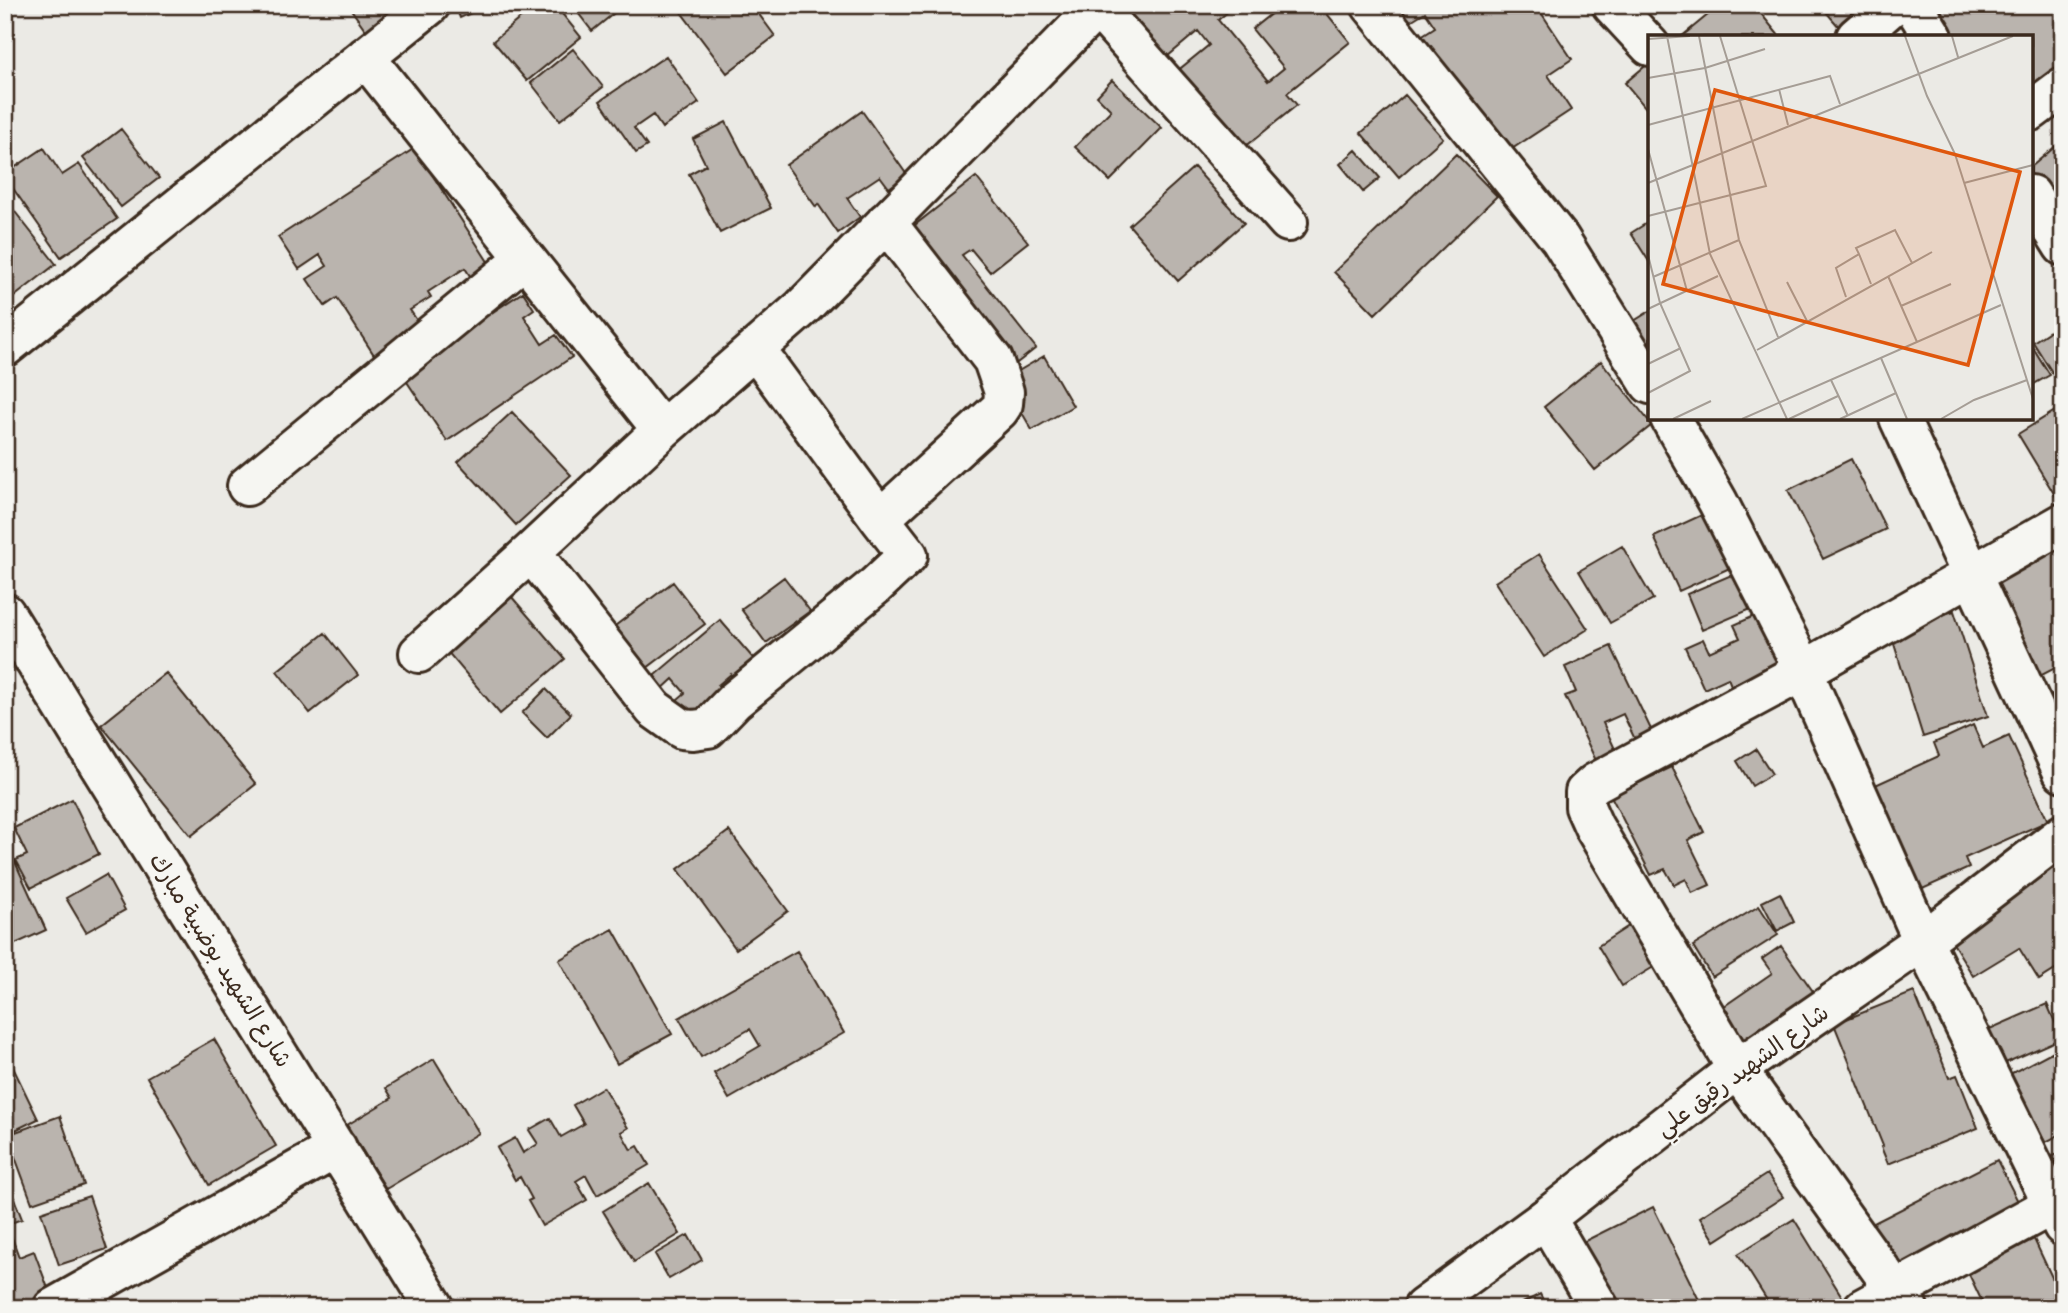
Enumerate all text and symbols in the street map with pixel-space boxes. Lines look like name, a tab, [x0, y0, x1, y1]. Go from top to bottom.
inset map	[1648, 35, 2033, 420]
street label: شارع الشهيد بوضبية مبارك	[141, 850, 295, 1074]
street label: شارع الشهيد رقيق علي	[1653, 1001, 1838, 1148]

